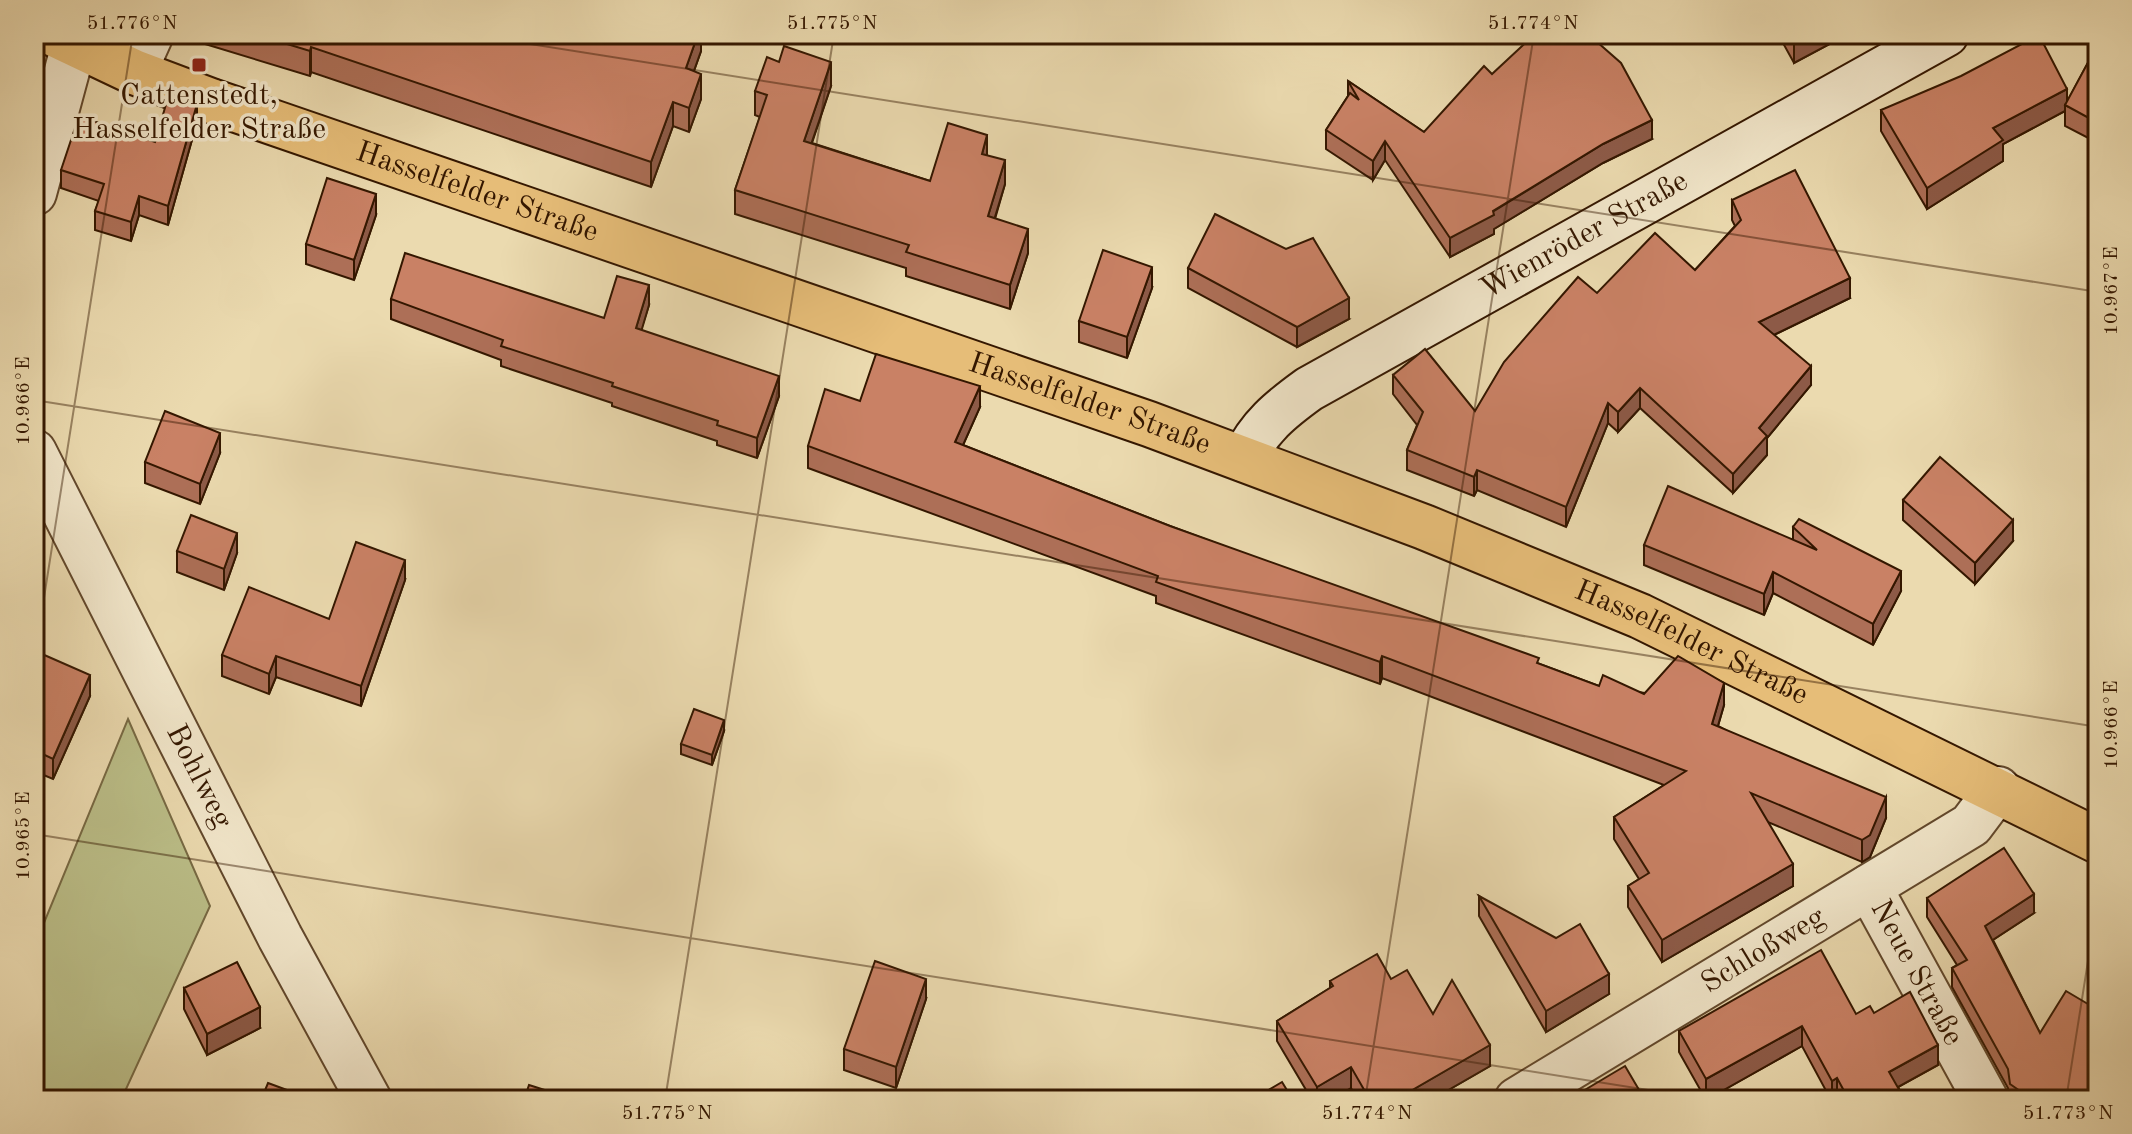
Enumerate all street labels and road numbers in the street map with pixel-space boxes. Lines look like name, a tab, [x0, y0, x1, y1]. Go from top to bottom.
street label: Hasselfelder Straße	[352, 137, 602, 248]
street label: Wienröder Straße	[1476, 166, 1693, 305]
street label: Hasselfelder Straße	[964, 348, 1214, 461]
street label: Hasselfelder Straße	[1570, 576, 1813, 711]
street label: Bohlweg	[160, 720, 237, 833]
street label: Neue Straße	[1864, 895, 1968, 1051]
street label: Schloßweg	[1696, 902, 1830, 1000]

